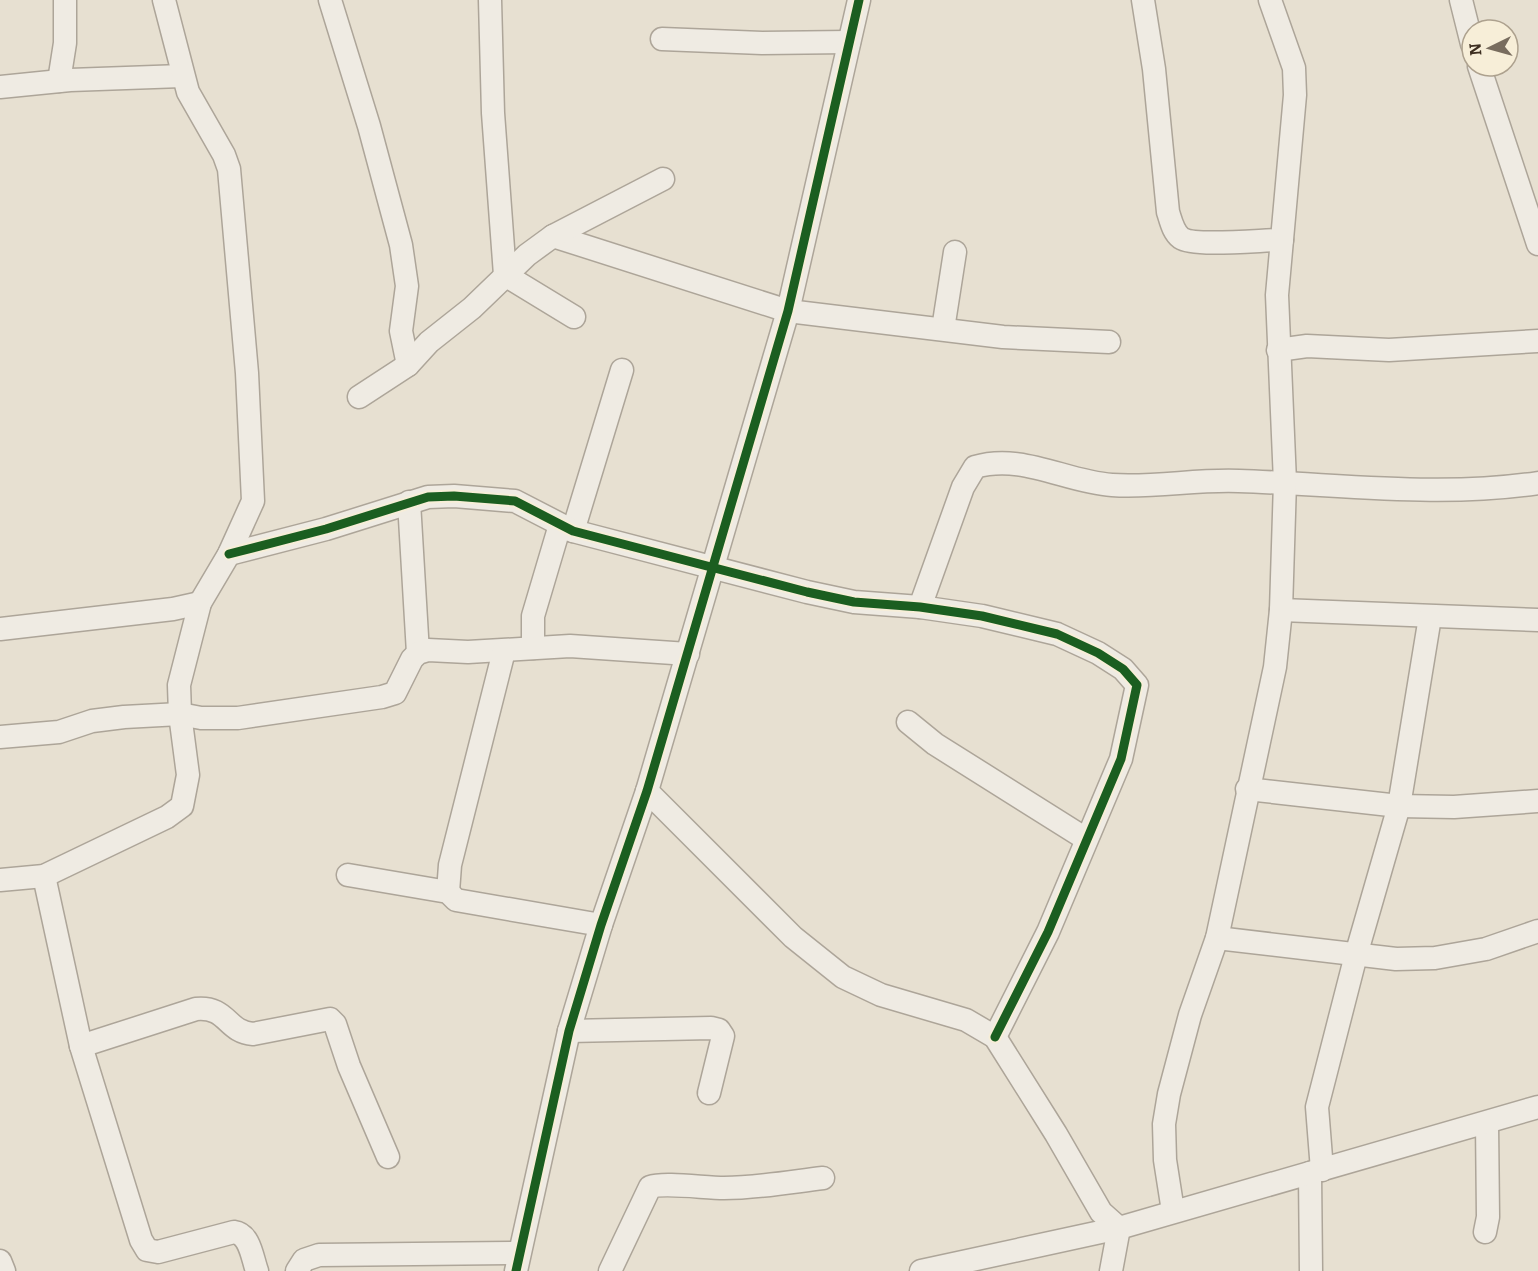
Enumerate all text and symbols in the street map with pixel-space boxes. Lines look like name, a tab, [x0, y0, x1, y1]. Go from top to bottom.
north arrow	[1460, 18, 1520, 78]
text: N	[1466, 42, 1486, 56]

